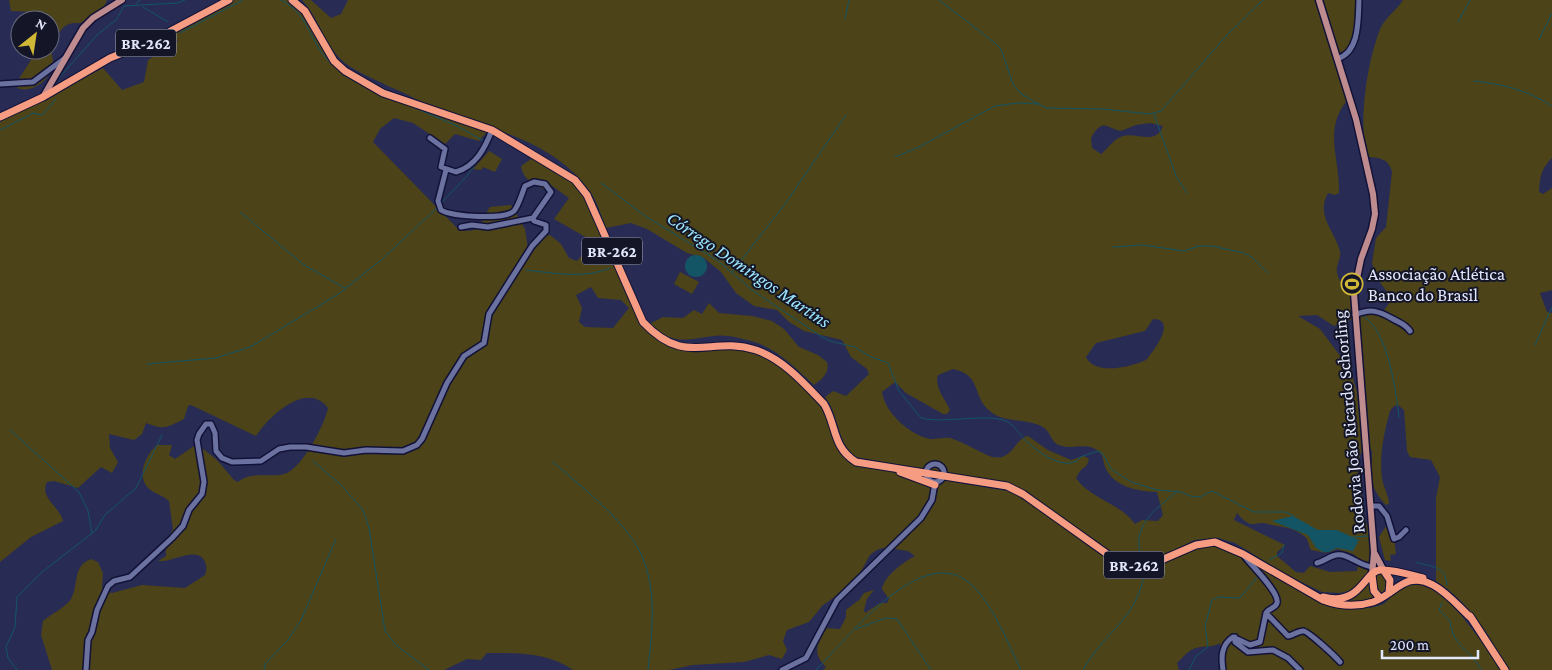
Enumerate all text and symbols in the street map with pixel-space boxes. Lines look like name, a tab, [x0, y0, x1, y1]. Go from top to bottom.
north arrow	[10, 10, 60, 60]
text: N	[33, 14, 50, 33]
road number: BR-262	[116, 29, 176, 56]
water label: Córrego Domingos Martins	[663, 207, 834, 332]
road number: BR-262	[582, 238, 642, 264]
place label: Associação Atlética Banco do Brasil	[1368, 264, 1505, 305]
sports icon: Associação Atlética Banco do Brasil	[1340, 272, 1364, 296]
street label: Rodovia João Ricardo Schorling	[1329, 310, 1369, 534]
road number: BR-262	[1104, 552, 1164, 578]
scale bar	[1382, 628, 1478, 660]
text: 200 m	[1390, 637, 1429, 653]

